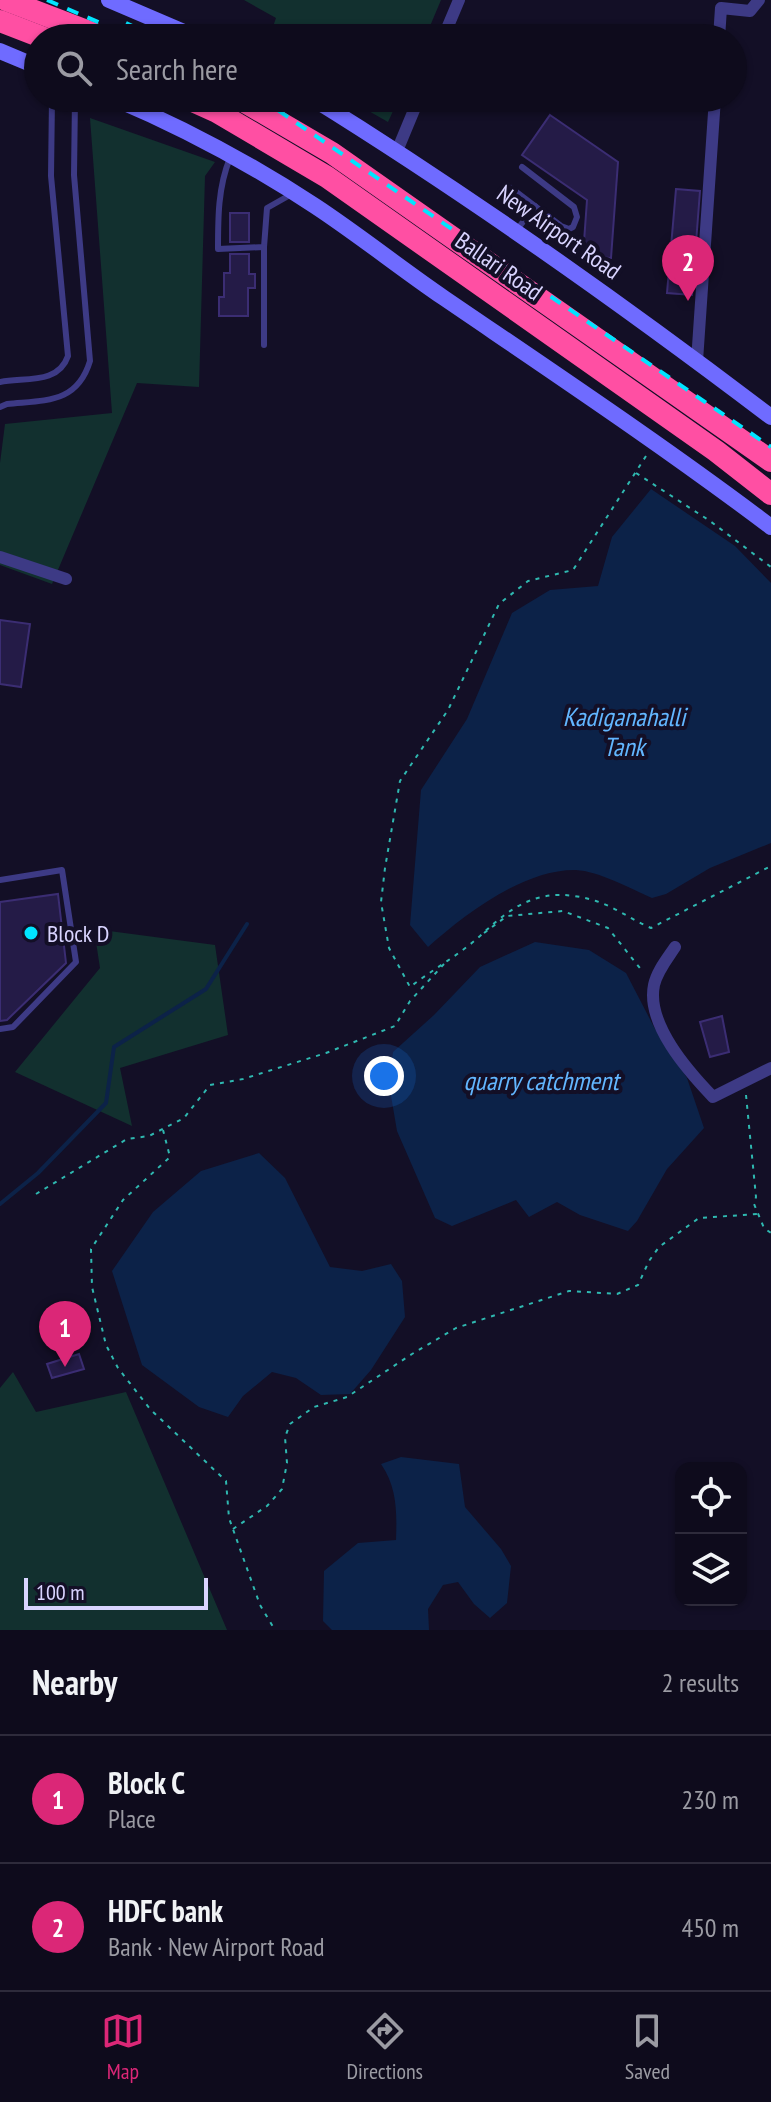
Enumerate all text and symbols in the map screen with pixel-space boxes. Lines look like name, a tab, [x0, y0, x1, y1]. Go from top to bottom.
search box	[24, 24, 747, 112]
icon: search	[52, 46, 96, 90]
text: Search here	[116, 49, 238, 88]
street label: New Airport Road	[491, 178, 627, 286]
street label: Ballari Road	[449, 225, 549, 307]
pin: 2	[662, 235, 714, 301]
water label: Kadiganahalli Tank	[563, 700, 689, 763]
place label: Block D	[47, 918, 109, 949]
marker: Block D	[22, 924, 40, 942]
your location	[364, 1056, 404, 1096]
water label: quarry catchment	[463, 1064, 621, 1097]
pin: 1	[39, 1301, 91, 1367]
map controls	[675, 1462, 747, 1606]
button: locate	[675, 1462, 747, 1534]
button: layers	[675, 1534, 747, 1606]
scale bar	[24, 1574, 208, 1610]
text: 100 m	[36, 1578, 85, 1606]
text: Nearby	[32, 1660, 117, 1704]
text: 2 results	[662, 1666, 739, 1699]
text: Block C	[108, 1763, 185, 1802]
text: 1	[52, 1783, 64, 1816]
text: 230 m	[681, 1783, 739, 1816]
text: Place	[108, 1802, 156, 1835]
text: HDFC bank	[108, 1891, 223, 1930]
text: 2	[52, 1911, 64, 1944]
text: 450 m	[681, 1911, 739, 1944]
text: Bank · New Airport Road	[108, 1930, 325, 1963]
tab: Map	[101, 2009, 145, 2085]
tab: Directions	[347, 2009, 423, 2085]
tab: Saved	[625, 2009, 670, 2085]

